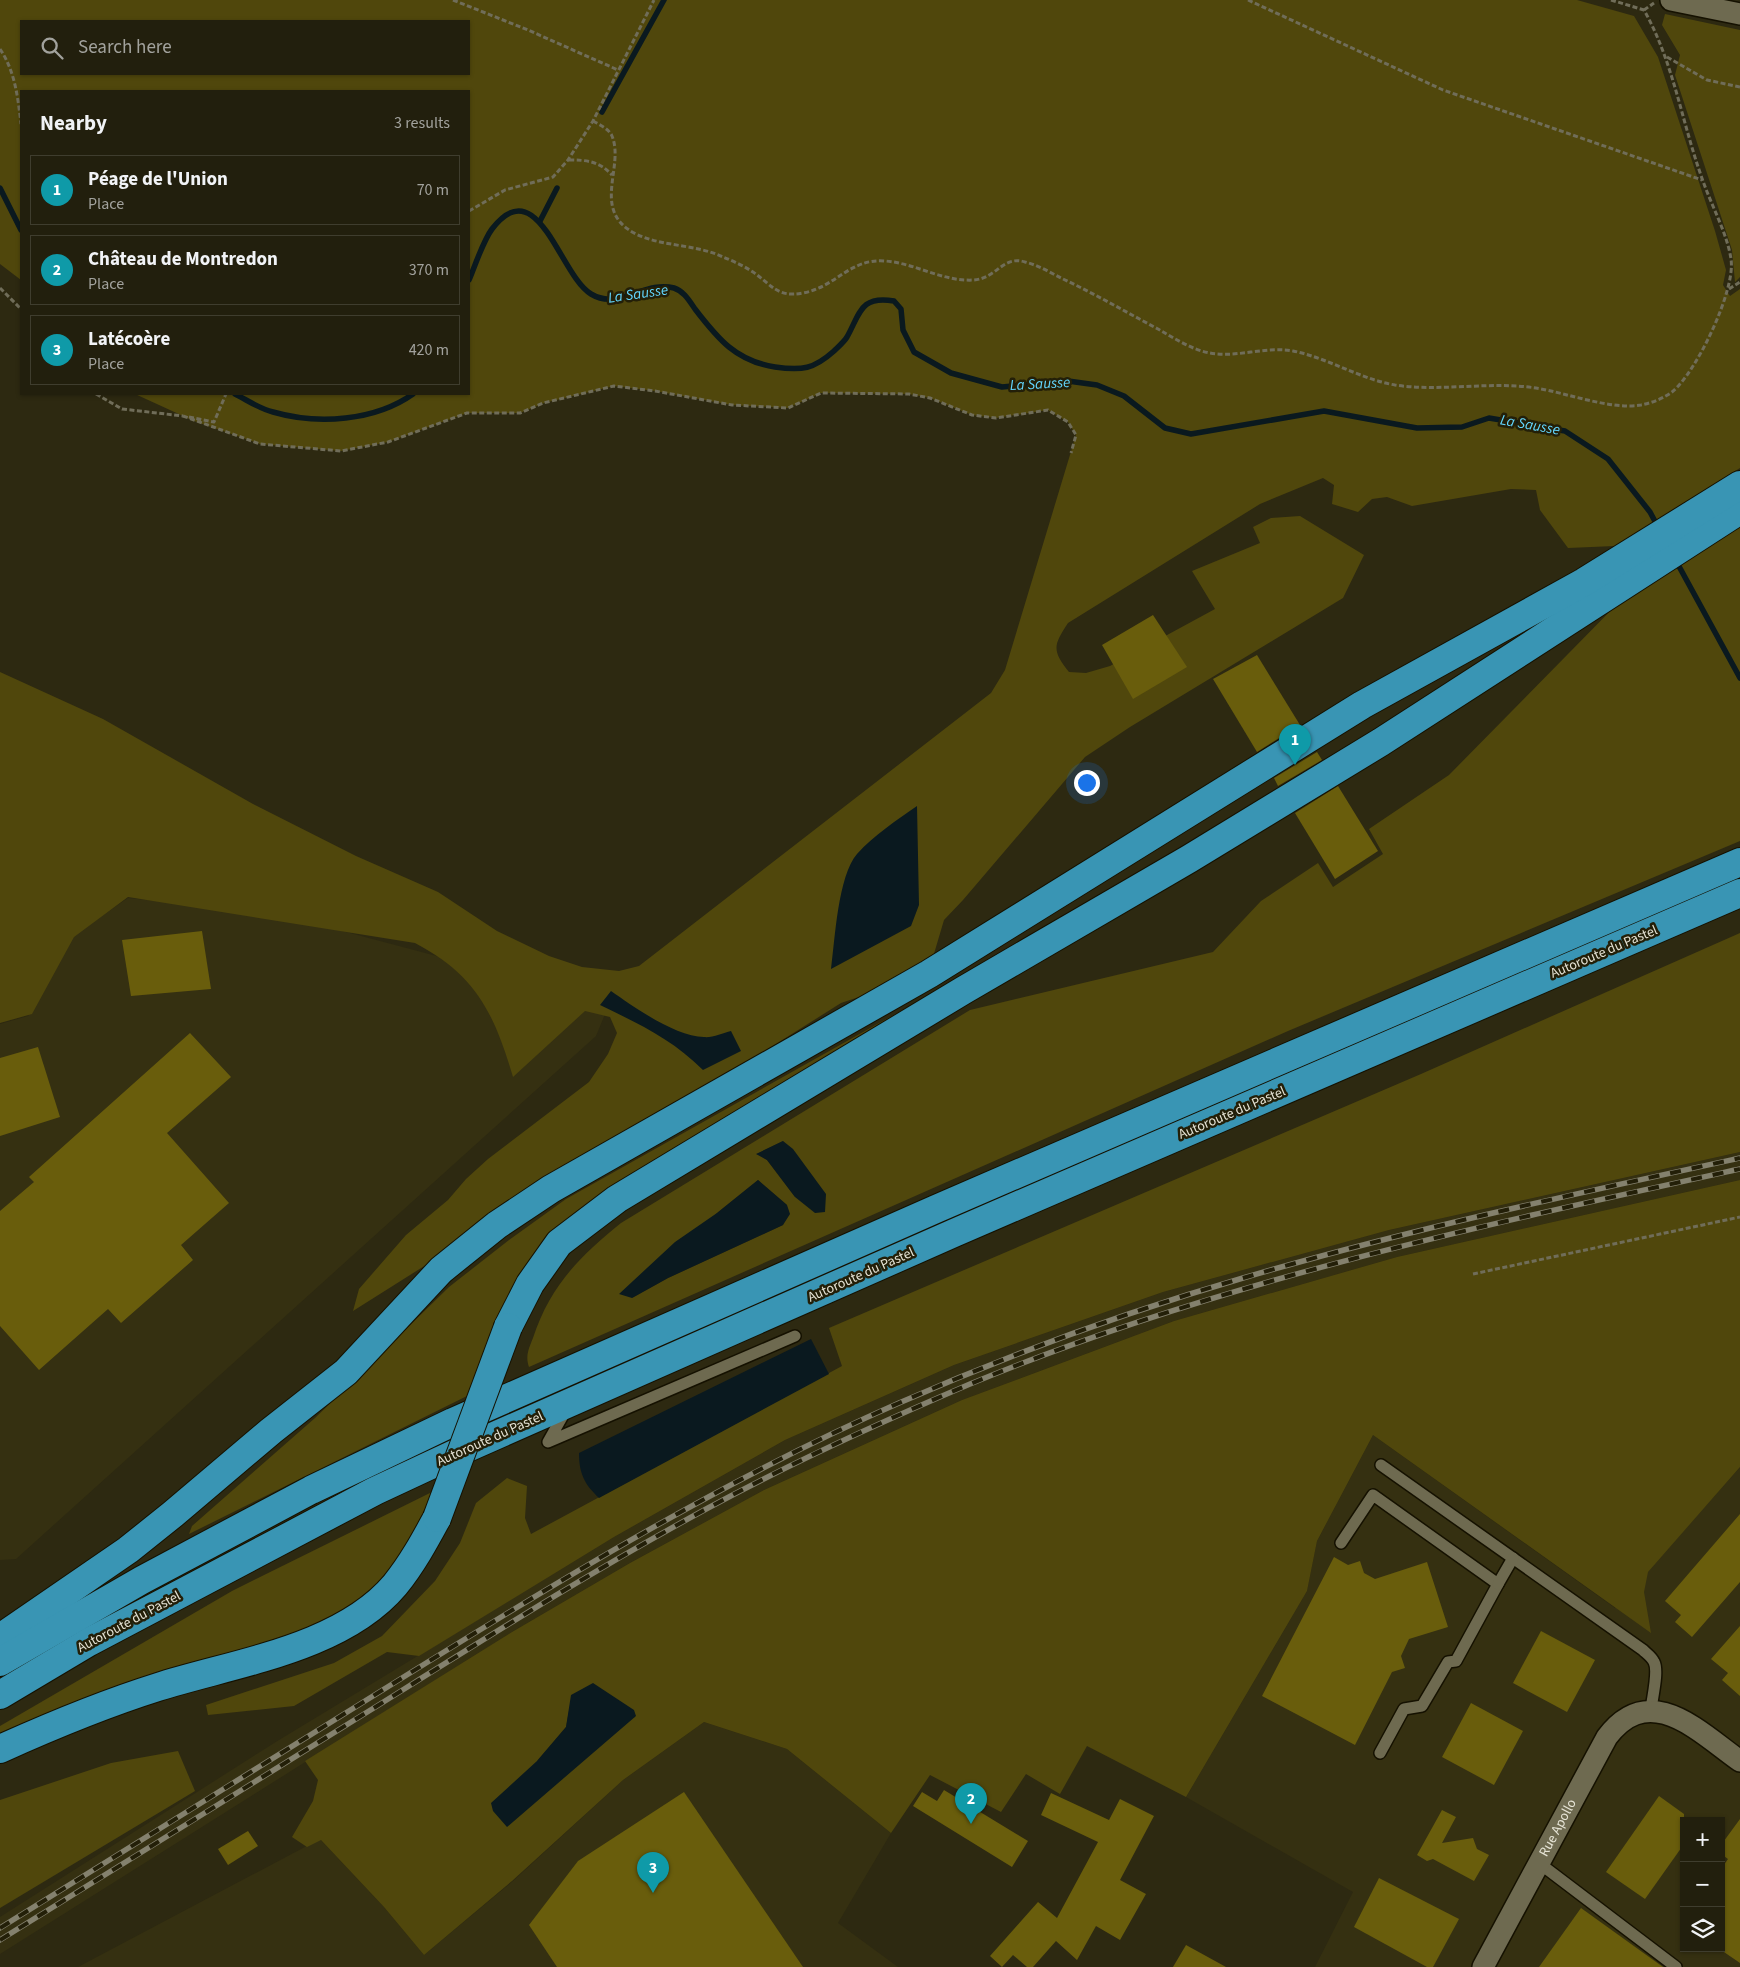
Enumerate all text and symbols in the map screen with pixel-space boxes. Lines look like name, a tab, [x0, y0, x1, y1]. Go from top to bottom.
search box	[20, 20, 470, 75]
icon: search	[38, 34, 66, 62]
text: Search here	[78, 34, 172, 61]
text: Nearby	[40, 108, 107, 138]
text: 3 results	[394, 112, 450, 134]
text: Péage de l'Union	[88, 166, 228, 193]
text: 1	[53, 179, 61, 201]
text: 70 m	[417, 179, 449, 201]
text: Place	[88, 193, 124, 215]
text: Château de Montredon	[88, 246, 278, 273]
text: 2	[53, 259, 61, 281]
text: 370 m	[409, 259, 449, 281]
text: Place	[88, 273, 124, 295]
water label: La Sausse	[607, 279, 669, 309]
text: Latécoère	[88, 326, 170, 353]
text: 3	[53, 339, 61, 361]
text: 420 m	[409, 339, 449, 361]
text: Place	[88, 353, 124, 375]
water label: La Sausse	[1009, 372, 1071, 396]
water label: La Sausse	[1498, 409, 1562, 441]
pin: 1	[1279, 724, 1311, 765]
your location	[1074, 770, 1100, 796]
street label: Autoroute du Pastel	[1547, 920, 1661, 984]
street label: Autoroute du Pastel	[1175, 1081, 1289, 1145]
street label: Autoroute du Pastel	[805, 1242, 918, 1307]
street label: Autoroute du Pastel	[434, 1406, 547, 1471]
street label: Autoroute du Pastel	[74, 1586, 185, 1658]
pin: 2	[955, 1783, 987, 1824]
street label: Rue Apollo	[1534, 1795, 1582, 1860]
map controls	[1680, 1817, 1725, 1952]
button: +	[1680, 1817, 1725, 1862]
pin: 3	[637, 1852, 669, 1893]
button: −	[1680, 1862, 1725, 1907]
button: layers	[1680, 1907, 1725, 1952]

